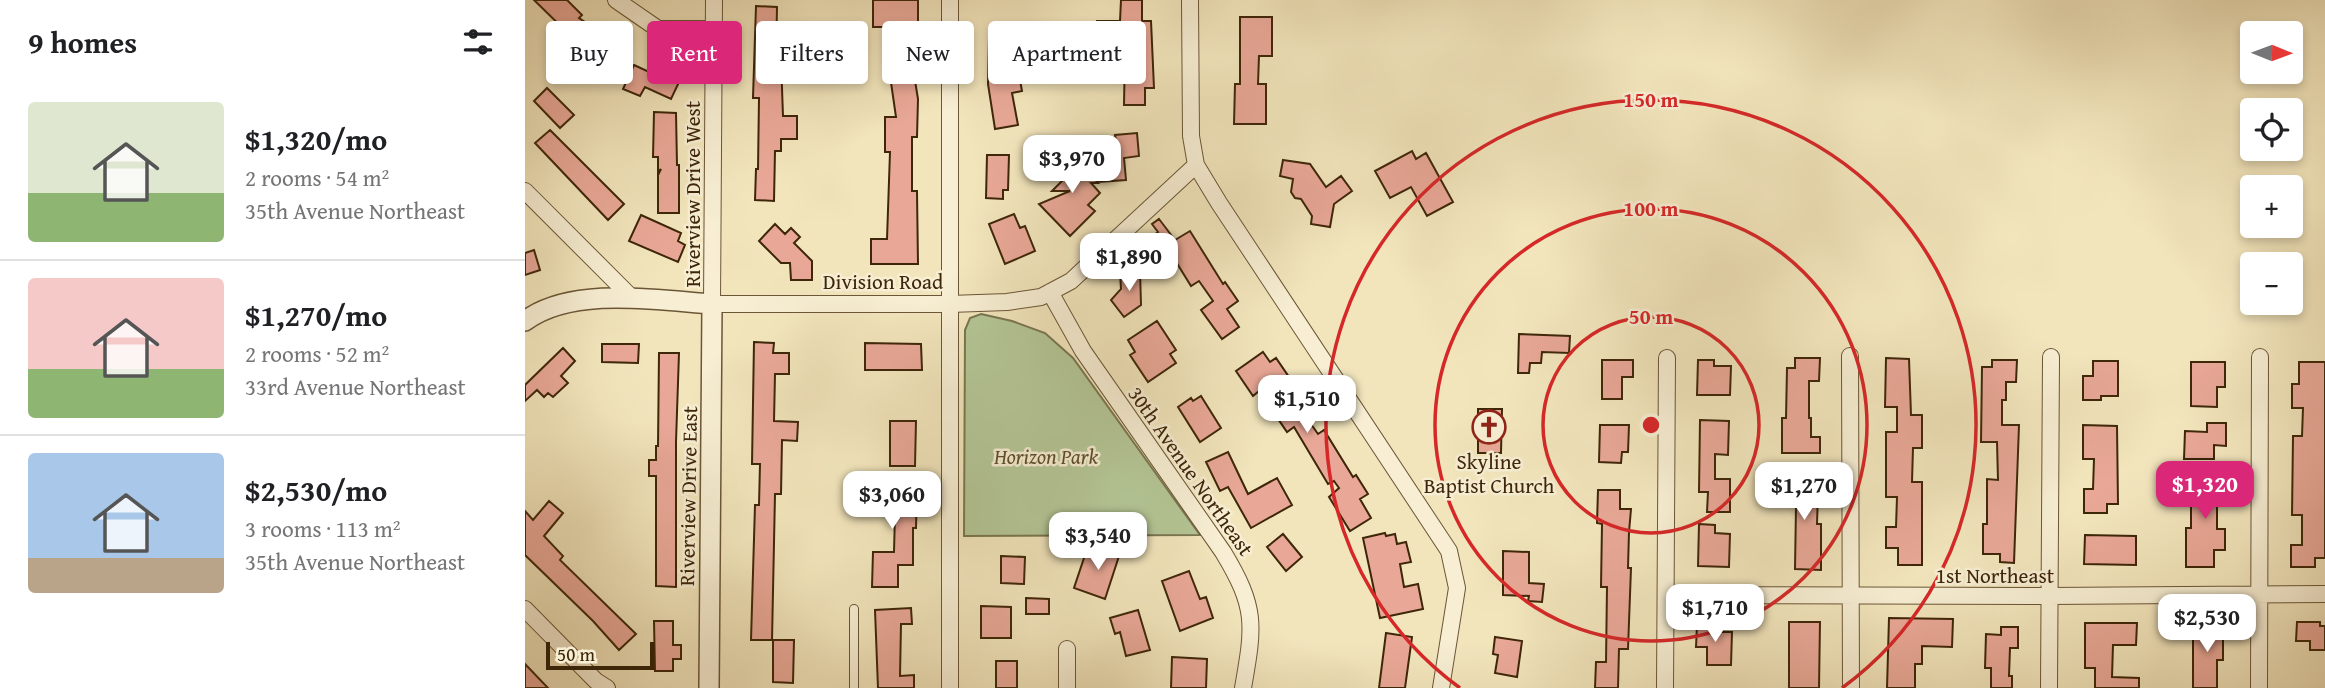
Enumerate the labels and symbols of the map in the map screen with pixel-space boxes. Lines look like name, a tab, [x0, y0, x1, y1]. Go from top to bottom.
north arrow	[2240, 21, 2303, 84]
text: 150 m	[1623, 84, 1679, 115]
street label: Riverview Drive West	[677, 100, 708, 287]
pin: $3,970	[1015, 136, 1129, 195]
text: 100 m	[1623, 193, 1679, 224]
pin: $1,890	[1072, 233, 1186, 293]
street label: Division Road	[823, 266, 944, 297]
text: 50 m	[1629, 301, 1673, 332]
pin: $1,510	[1250, 376, 1364, 435]
street label: 30th Avenue Northeast	[1121, 380, 1262, 563]
street label: Riverview Drive East	[671, 405, 705, 586]
church icon: Skyline Baptist Church	[1470, 408, 1508, 446]
centre of rings	[1639, 413, 1663, 437]
park label: Horizon Park	[993, 441, 1099, 472]
place label: Skyline Baptist Church	[1424, 446, 1554, 501]
pin: $1,270	[1747, 462, 1861, 522]
pin: $1,320	[2148, 462, 2262, 521]
pin: $3,060	[835, 472, 949, 531]
pin: $3,540	[1041, 512, 1155, 572]
street label: 1st Northeast	[1936, 560, 2055, 591]
pin: $1,710	[1658, 584, 1772, 644]
pin: $2,530	[2150, 594, 2264, 654]
scale bar	[546, 639, 655, 671]

